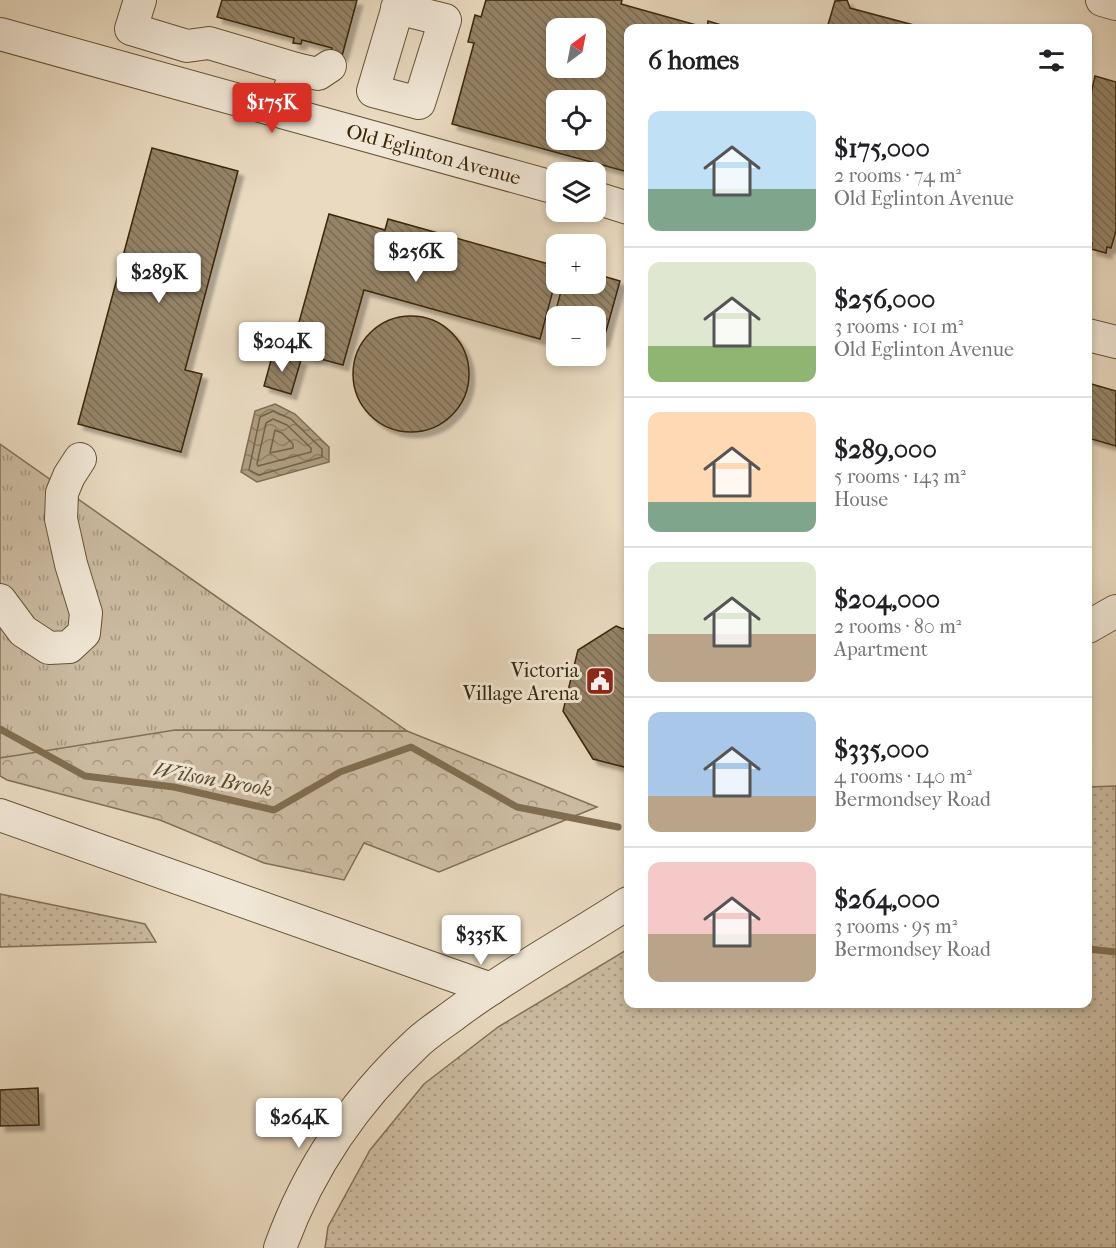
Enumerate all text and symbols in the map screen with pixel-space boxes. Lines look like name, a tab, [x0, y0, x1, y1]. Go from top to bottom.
north arrow	[546, 18, 606, 78]
map controls	[546, 18, 606, 366]
icon: filters	[1035, 44, 1068, 77]
text: 6 homes	[648, 45, 739, 76]
pin: $175K	[230, 83, 314, 134]
button: locate	[546, 90, 606, 150]
text: $175K	[247, 91, 297, 114]
street label: Old Eglinton Avenue	[344, 119, 524, 189]
text: $175,000	[834, 133, 930, 164]
icon: home	[696, 135, 768, 207]
button: layers	[546, 162, 606, 222]
text: 2 rooms · 74 m²	[834, 164, 961, 187]
text: Old Eglinton Avenue	[834, 187, 1014, 210]
pin: $256K	[374, 232, 458, 283]
button: +	[546, 234, 606, 294]
text: $256K	[388, 240, 444, 263]
pin: $289K	[117, 253, 201, 304]
text: $289K	[131, 261, 187, 284]
text: $256,000	[834, 284, 935, 315]
icon: home	[696, 286, 768, 358]
button: −	[546, 306, 606, 366]
text: 3 rooms · 101 m²	[834, 315, 963, 338]
pin: $204K	[240, 322, 324, 373]
text: $204K	[253, 330, 311, 353]
text: Old Eglinton Avenue	[834, 338, 1014, 361]
text: $289,000	[834, 434, 937, 465]
icon: home	[696, 436, 768, 508]
text: 5 rooms · 143 m²	[834, 465, 966, 488]
text: House	[834, 488, 888, 511]
text: $204,000	[834, 584, 940, 615]
icon: home	[696, 586, 768, 658]
text: 2 rooms · 80 m²	[834, 615, 961, 638]
text: Apartment	[834, 638, 928, 661]
place label: Victoria Village Arena	[462, 659, 580, 705]
public building icon: Victoria Village Arena	[584, 665, 616, 697]
text: $335,000	[834, 734, 929, 765]
icon: home	[696, 736, 768, 808]
water label: Wilson Brook	[152, 757, 274, 801]
text: 4 rooms · 140 m²	[834, 765, 972, 788]
text: Bermondsey Road	[834, 788, 991, 811]
text: $264,000	[834, 884, 940, 915]
icon: home	[696, 886, 768, 958]
pin: $335K	[439, 915, 523, 966]
text: 3 rooms · 95 m²	[834, 915, 957, 938]
text: $335K	[456, 923, 506, 946]
text: Bermondsey Road	[834, 938, 991, 961]
pin: $264K	[257, 1098, 341, 1149]
text: $264K	[270, 1106, 328, 1129]

